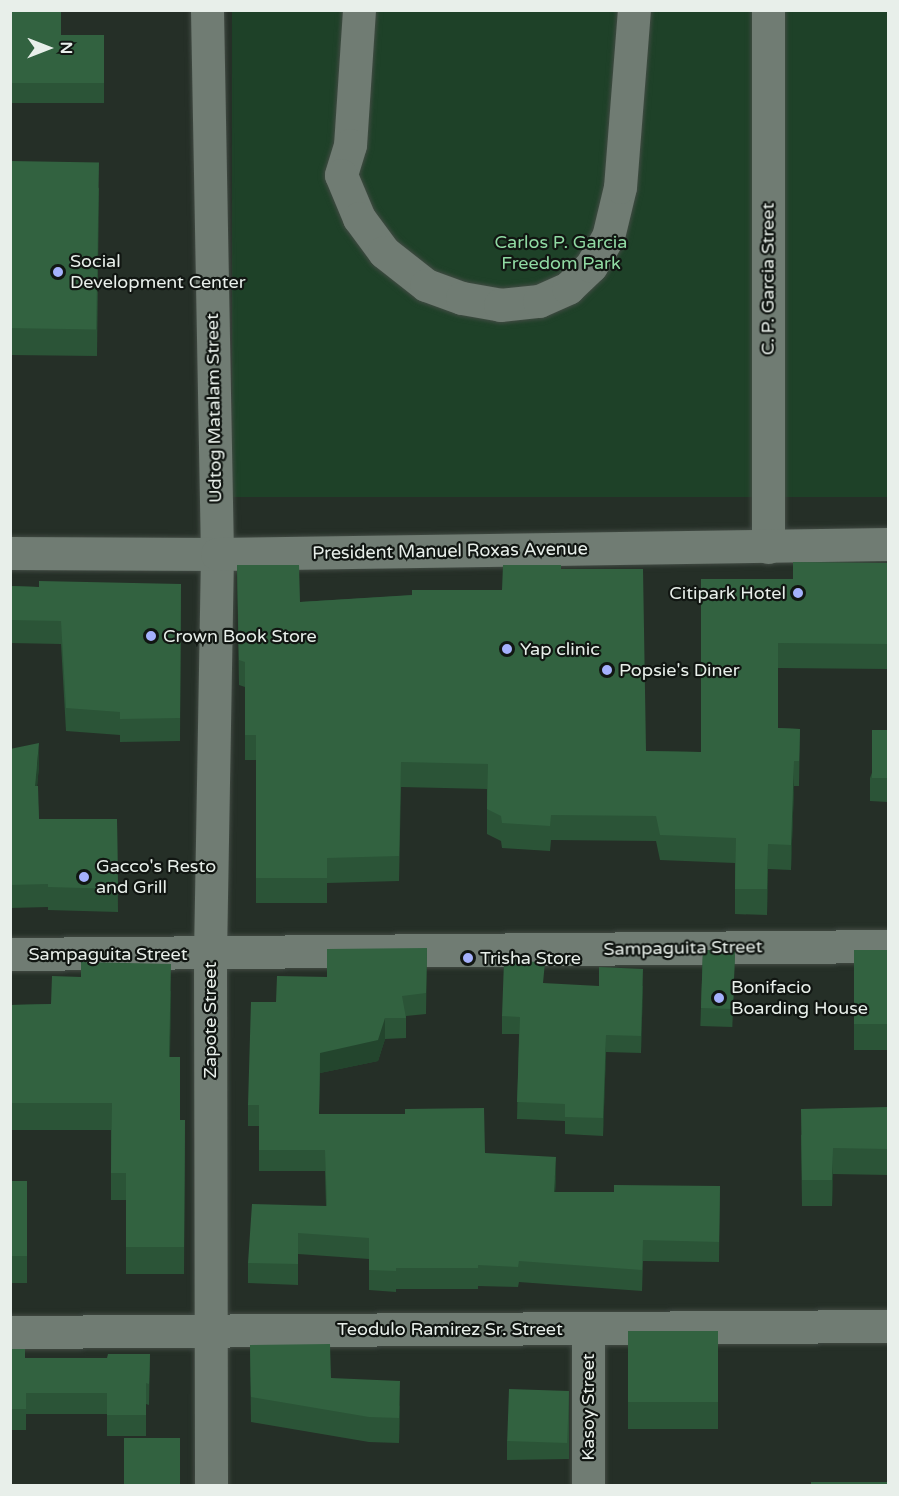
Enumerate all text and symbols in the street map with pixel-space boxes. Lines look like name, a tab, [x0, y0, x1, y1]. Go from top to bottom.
north arrow	[18, 18, 78, 78]
text: N	[56, 42, 76, 54]
street label: C. P. Garcia Street	[757, 203, 779, 355]
park label: Carlos P. Garcia Freedom Park	[495, 232, 627, 274]
place label: Social Development Center	[70, 251, 246, 294]
marker: Social Development Center	[51, 265, 65, 279]
street label: Udtog Matalam Street	[202, 313, 226, 503]
street label: President Manuel Roxas Avenue	[312, 538, 588, 564]
place label: Citipark Hotel	[669, 582, 786, 604]
marker: Citipark Hotel	[791, 586, 805, 600]
place label: Crown Book Store	[163, 625, 317, 647]
marker: Crown Book Store	[144, 629, 158, 643]
place label: Yap clinic	[520, 638, 600, 660]
marker: Yap clinic	[498, 640, 516, 658]
place label: Popsie's Diner	[619, 659, 740, 681]
marker: Popsie's Diner	[600, 663, 614, 677]
place label: Gacco's Resto and Grill	[96, 856, 216, 898]
marker: Gacco's Resto and Grill	[77, 870, 91, 884]
street label: Sampaguita Street	[603, 936, 763, 960]
street label: Sampaguita Street	[28, 943, 188, 965]
place label: Trisha Store	[480, 947, 581, 969]
marker: Trisha Store	[461, 951, 475, 965]
street label: Zapote Street	[199, 962, 221, 1078]
place label: Bonifacio Boarding House	[731, 977, 868, 1020]
marker: Bonifacio Boarding House	[712, 991, 726, 1005]
street label: Teodulo Ramirez Sr. Street	[337, 1318, 563, 1340]
street label: Kasoy Street	[577, 1353, 599, 1461]

